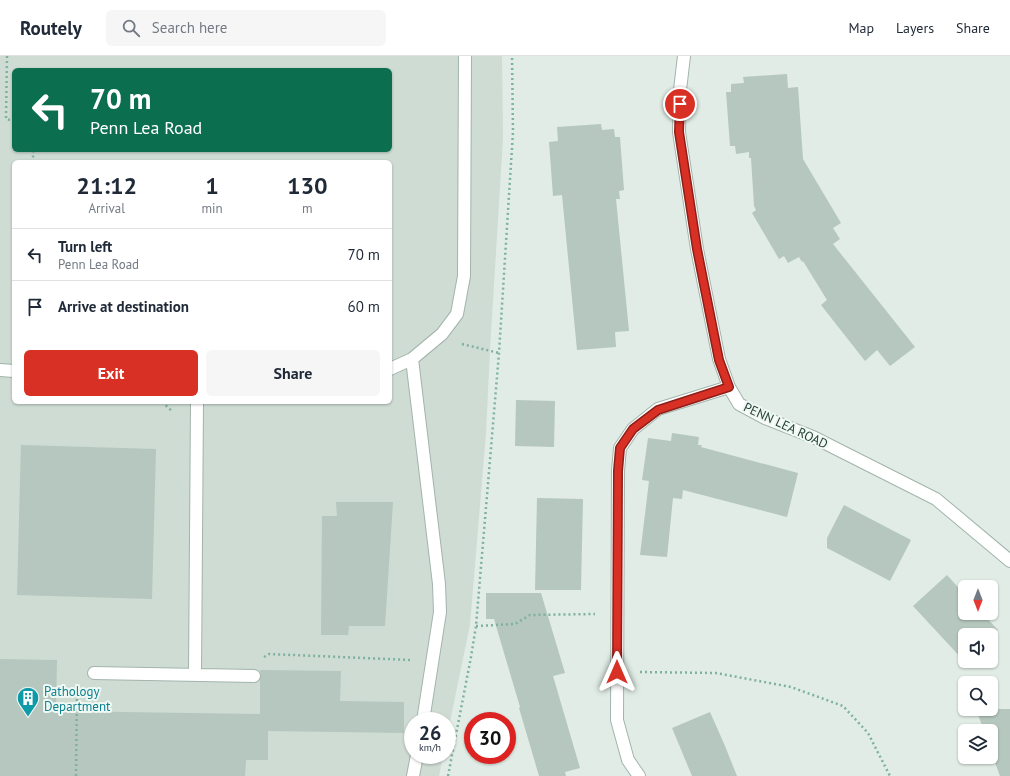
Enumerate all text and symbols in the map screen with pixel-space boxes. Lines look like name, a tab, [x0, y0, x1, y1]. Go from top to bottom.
search box	[106, 10, 386, 46]
text: Routely	[20, 16, 82, 40]
icon: search	[120, 17, 142, 39]
text: Search here	[152, 18, 227, 37]
text: Map	[848, 19, 874, 37]
text: Layers	[896, 19, 934, 37]
text: Share	[956, 19, 990, 37]
text: 70 m	[90, 80, 151, 117]
icon: left	[24, 84, 76, 136]
pin	[663, 87, 697, 121]
icon: arrive	[669, 93, 691, 115]
text: Penn Lea Road	[90, 116, 202, 139]
text: 21:12	[76, 170, 137, 201]
text: 1	[205, 170, 219, 201]
text: 130	[287, 170, 328, 201]
text: Arrival	[89, 200, 125, 217]
text: min	[201, 200, 223, 217]
text: m	[302, 200, 313, 217]
text: Turn left	[58, 237, 112, 256]
icon: left	[24, 244, 46, 266]
text: 70 m	[347, 245, 380, 264]
text: Penn Lea Road	[58, 256, 139, 273]
icon: arrive	[24, 296, 46, 318]
text: Arrive at destination	[58, 297, 189, 316]
text: 60 m	[347, 297, 380, 316]
button: Exit	[24, 350, 198, 396]
button: Share	[206, 350, 380, 396]
street label: PENN LEA ROAD	[741, 398, 831, 452]
north arrow	[958, 580, 998, 620]
map controls	[958, 580, 998, 764]
button: sound	[958, 628, 998, 668]
position arrow	[596, 651, 638, 693]
button: search	[958, 676, 998, 716]
place label: Pathology Department	[44, 683, 111, 715]
building icon: Pathology Department	[15, 685, 41, 718]
speed limit sign: 30	[464, 712, 516, 764]
text: 26	[419, 720, 441, 746]
button: layers	[958, 724, 998, 764]
text: km/h	[419, 741, 441, 754]

